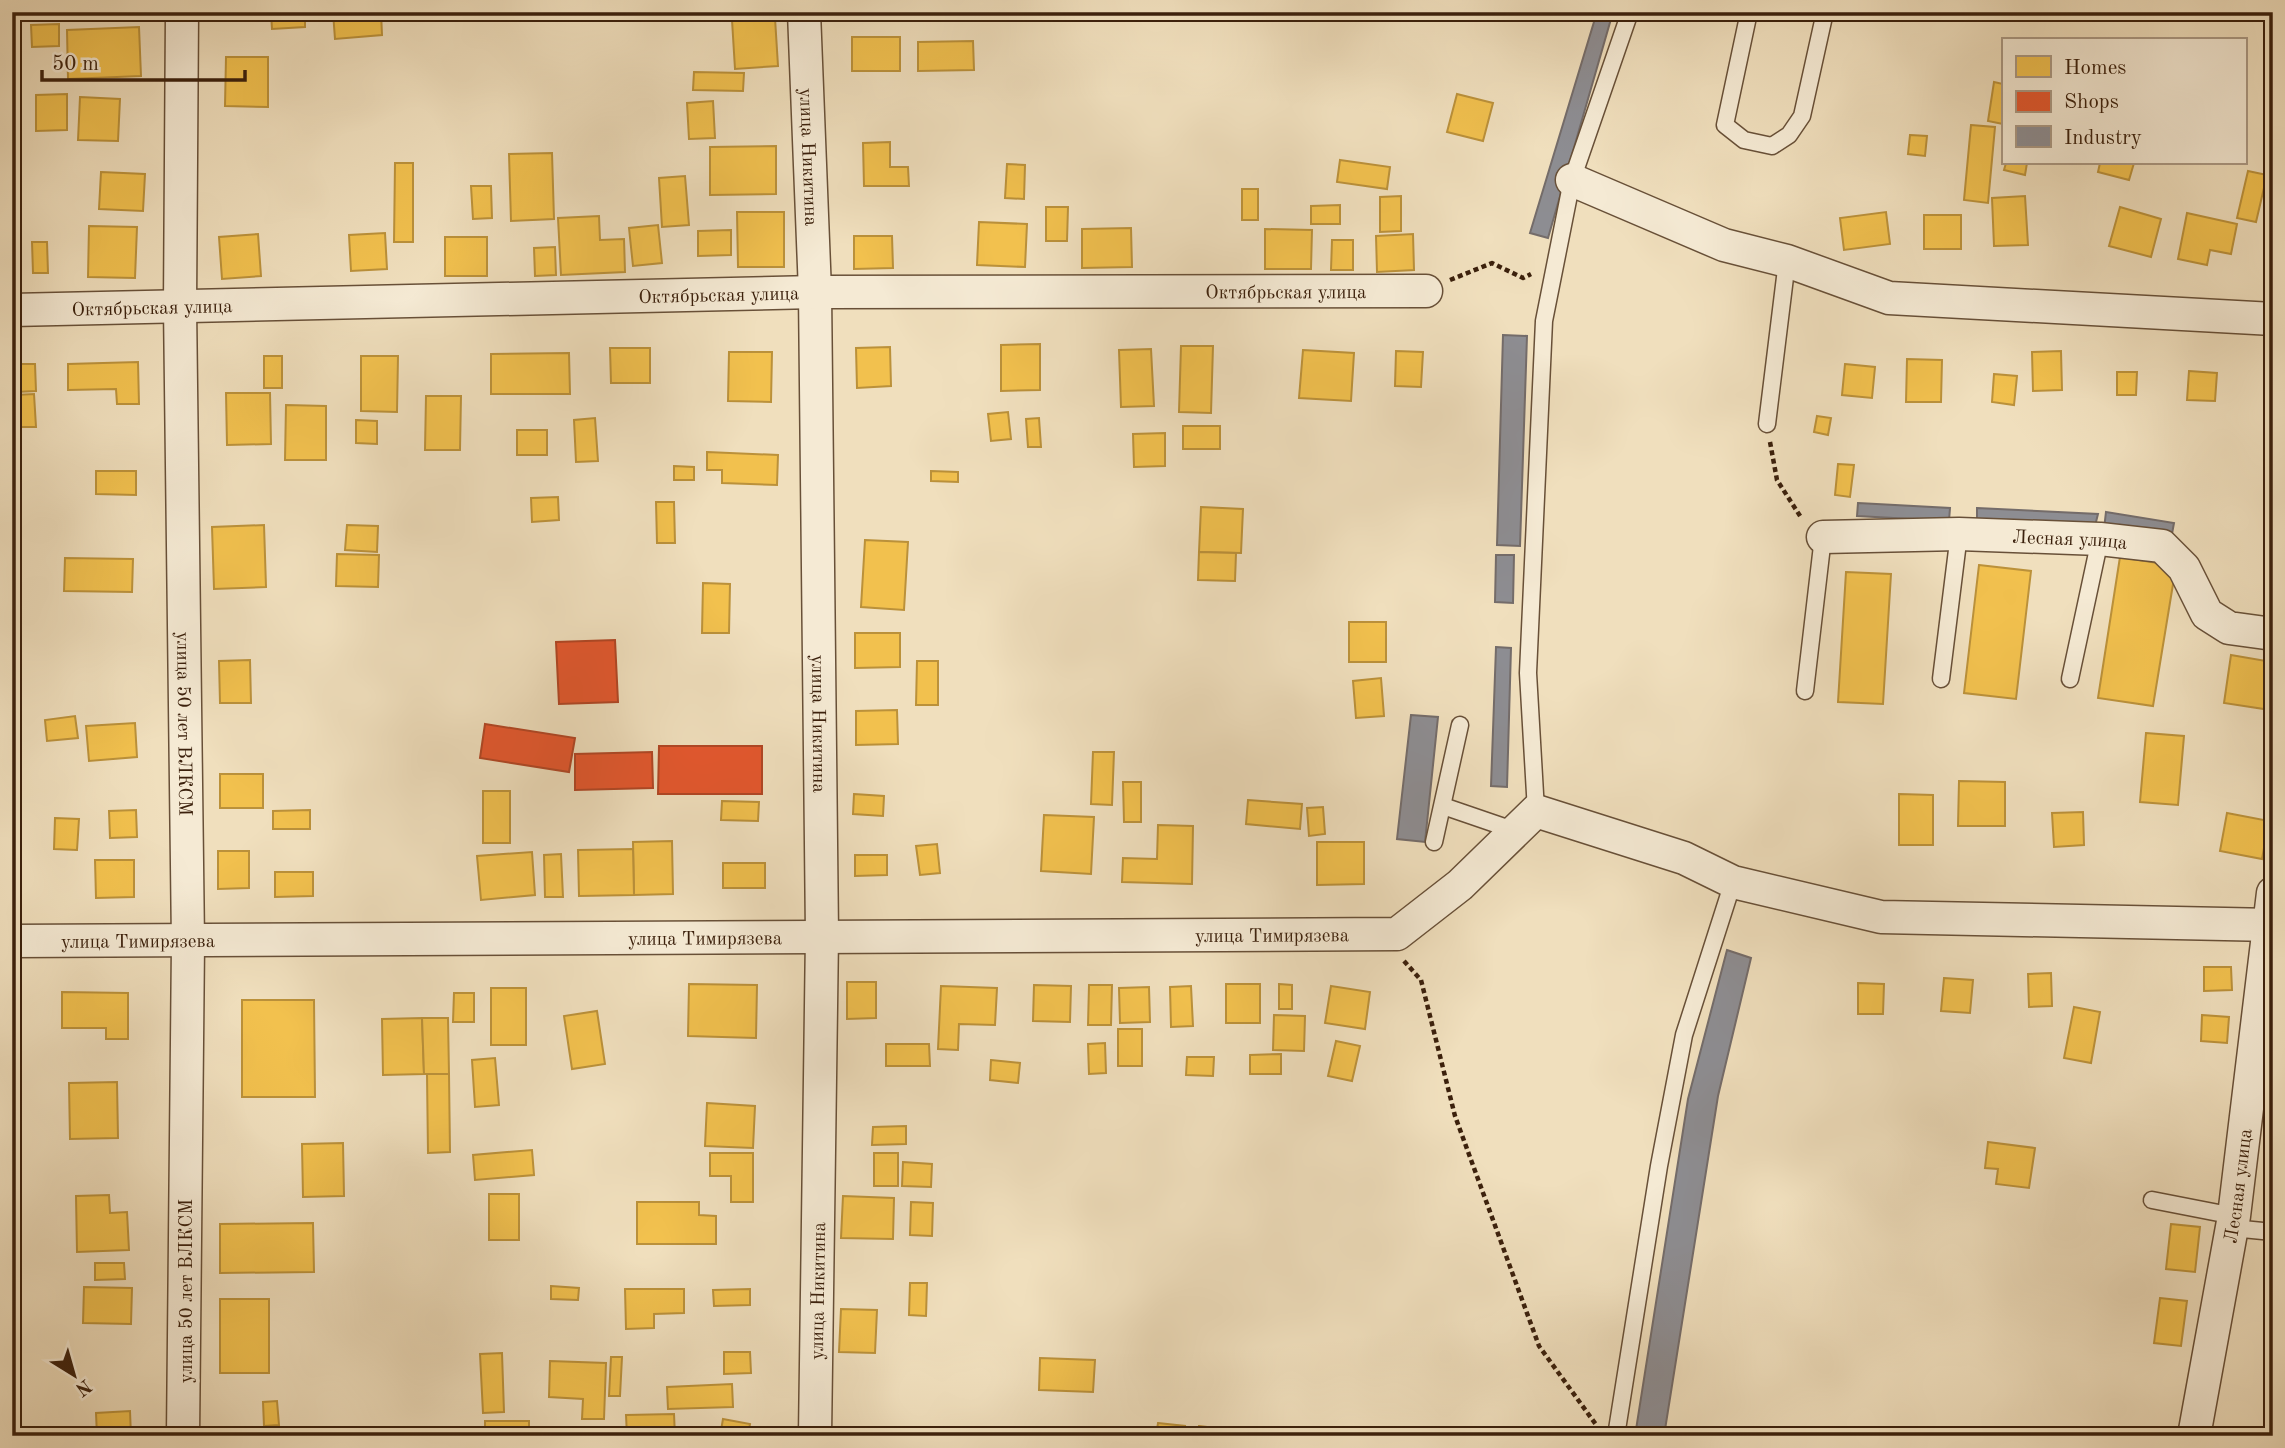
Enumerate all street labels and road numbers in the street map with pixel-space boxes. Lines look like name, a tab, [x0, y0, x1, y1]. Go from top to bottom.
street label: улица Никитина	[795, 88, 819, 227]
street label: Октябрьская улица	[1205, 284, 1367, 303]
street label: Октябрьская улица	[638, 285, 800, 308]
street label: Октябрьская улица	[71, 298, 233, 321]
street label: Лесная улица	[2012, 529, 2129, 554]
street label: улица 50 лет ВЛКСМ	[172, 632, 193, 816]
street label: улица Никитина	[807, 655, 827, 793]
street label: улица Тимирязева	[1195, 927, 1350, 947]
street label: улица Тимирязева	[628, 930, 783, 950]
street label: улица Тимирязева	[61, 933, 216, 953]
street label: Лесная улица	[2222, 1127, 2257, 1245]
street label: улица 50 лет ВЛКСМ	[178, 1199, 197, 1383]
street label: улица Никитина	[809, 1221, 830, 1360]

